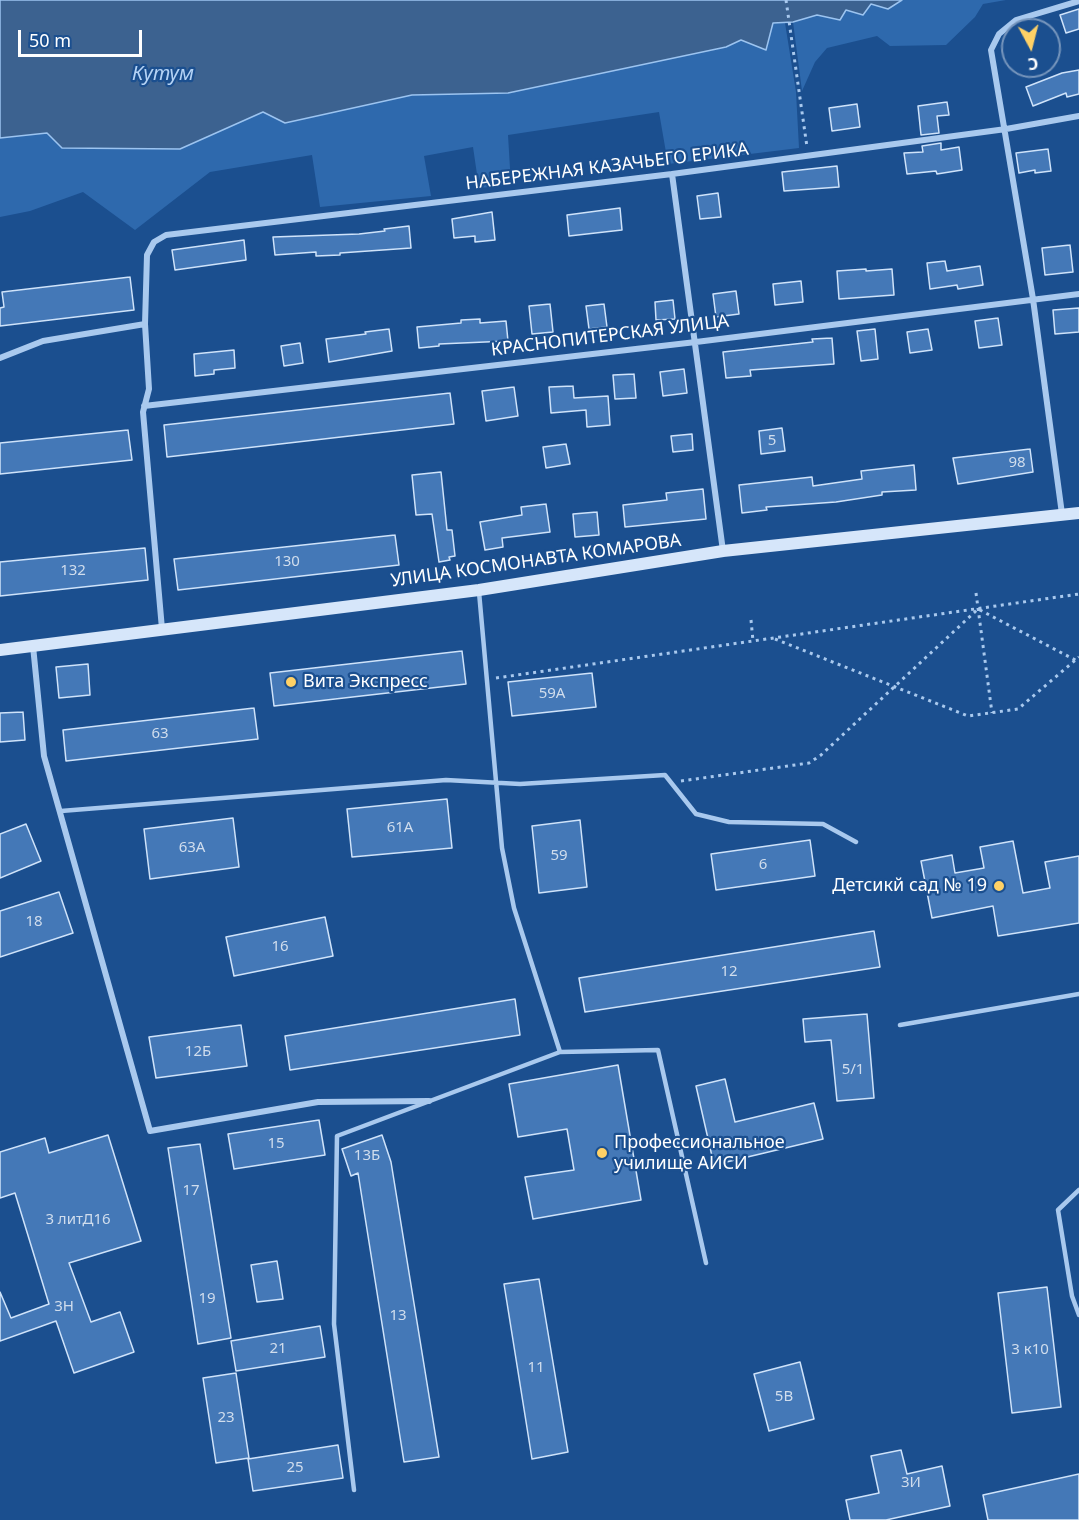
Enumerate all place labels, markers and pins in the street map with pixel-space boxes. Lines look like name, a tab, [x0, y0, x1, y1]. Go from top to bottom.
place label: Вита Экспресс	[303, 671, 428, 693]
marker: Вита Экспресс	[284, 675, 298, 689]
place label: Детсикй сад № 19	[832, 875, 987, 897]
marker: Детсикй сад № 19	[992, 879, 1006, 893]
place label: Профессиональное училище АИСИ	[614, 1132, 785, 1174]
marker: Профессиональное училище АИСИ	[595, 1146, 609, 1160]

